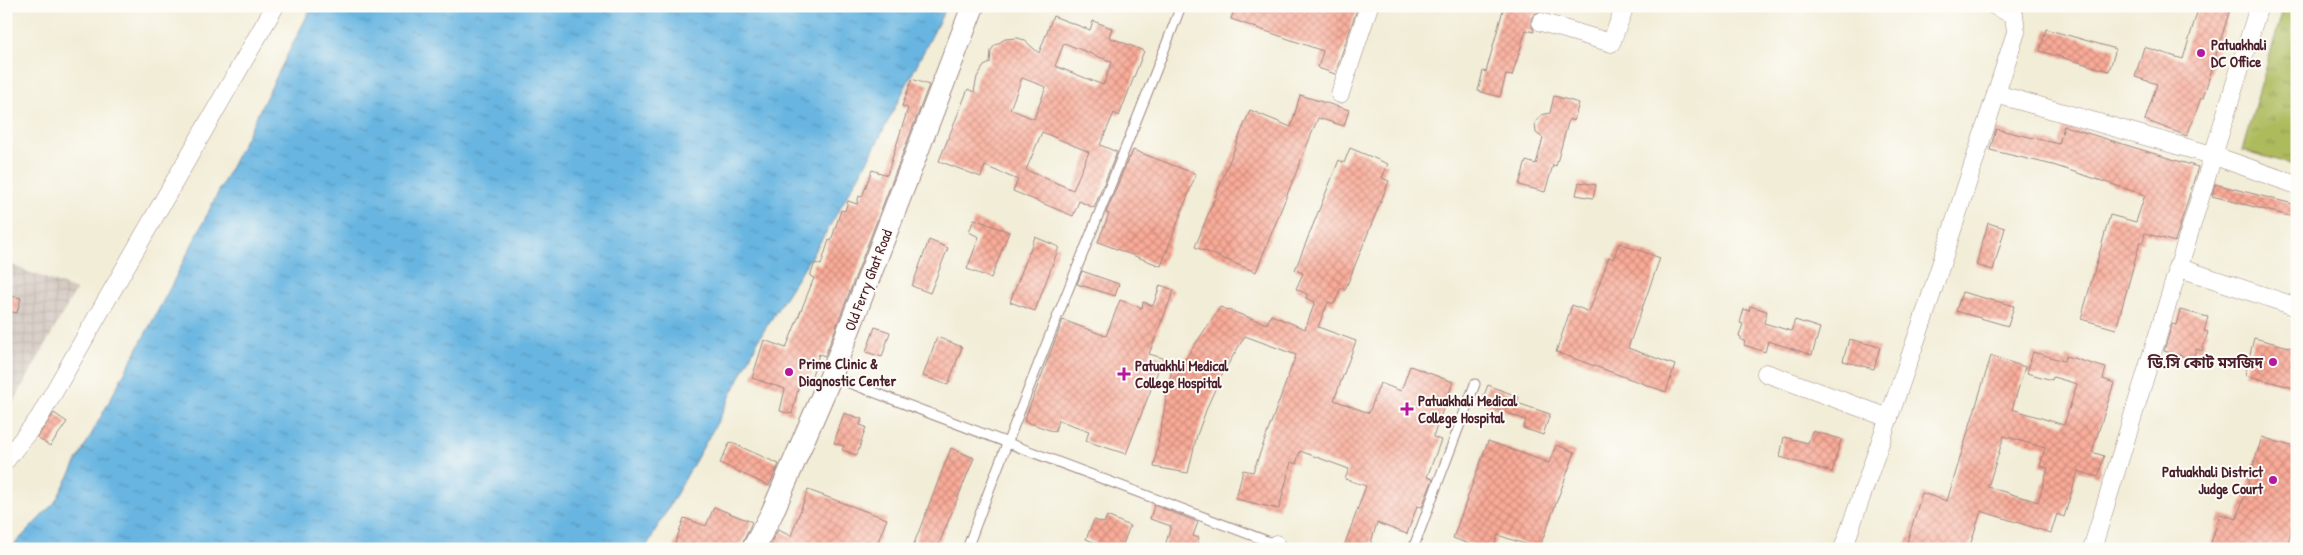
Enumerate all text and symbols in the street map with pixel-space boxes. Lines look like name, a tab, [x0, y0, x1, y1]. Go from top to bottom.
place label: Patuakhali DC Office	[2211, 34, 2267, 72]
marker: Patuakhali DC Office	[2195, 47, 2207, 59]
street label: Old Ferry Ghat Road	[839, 226, 897, 334]
place label: ডি.সি কোট মসজিদ	[2147, 352, 2263, 373]
place label: Prime Clinic & Diagnostic Center	[799, 353, 897, 392]
place label: Patuakhli Medical College Hospital	[1135, 355, 1229, 394]
marker: ডি.সি কোট মসজিদ	[2267, 356, 2279, 368]
marker: Prime Clinic & Diagnostic Center	[783, 366, 795, 378]
marker: Patuakhli Medical College Hospital	[1117, 367, 1131, 381]
place label: Patuakhali Medical College Hospital	[1418, 390, 1518, 429]
marker: Patuakhali Medical College Hospital	[1400, 402, 1414, 416]
place label: Patuakhali District Judge Court	[2162, 461, 2264, 500]
marker: Patuakhali District Judge Court	[2267, 474, 2279, 486]

